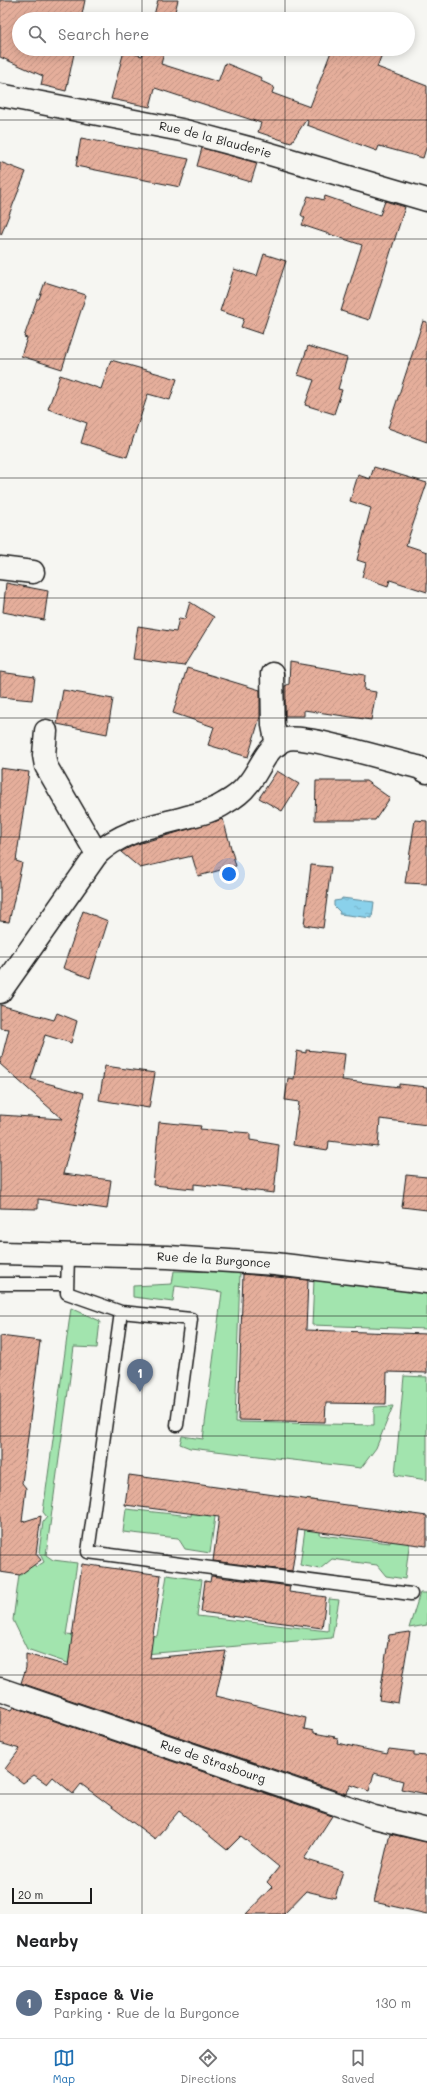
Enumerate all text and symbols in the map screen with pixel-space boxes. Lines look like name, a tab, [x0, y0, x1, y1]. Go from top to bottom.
search box	[12, 12, 415, 56]
icon: search	[26, 23, 48, 45]
text: Search here	[58, 24, 149, 44]
street label: Rue de la Blauderie	[158, 117, 274, 161]
your location	[219, 864, 239, 884]
street label: Rue de la Burgonce	[157, 1248, 271, 1271]
pin: 1	[127, 1359, 153, 1392]
street label: Rue de Strasbourg	[158, 1735, 268, 1786]
scale bar	[12, 1886, 92, 1905]
text: 20 m	[18, 1887, 43, 1902]
text: Nearby	[16, 1929, 78, 1951]
text: Espace & Vie	[54, 1984, 154, 2004]
text: 1	[26, 1994, 32, 2011]
text: 130 m	[375, 1994, 411, 2011]
text: Parking · Rue de la Burgonce	[54, 2004, 240, 2021]
tab: Map	[53, 2047, 75, 2086]
tab: Directions	[180, 2047, 236, 2086]
tab: Saved	[342, 2047, 374, 2086]

